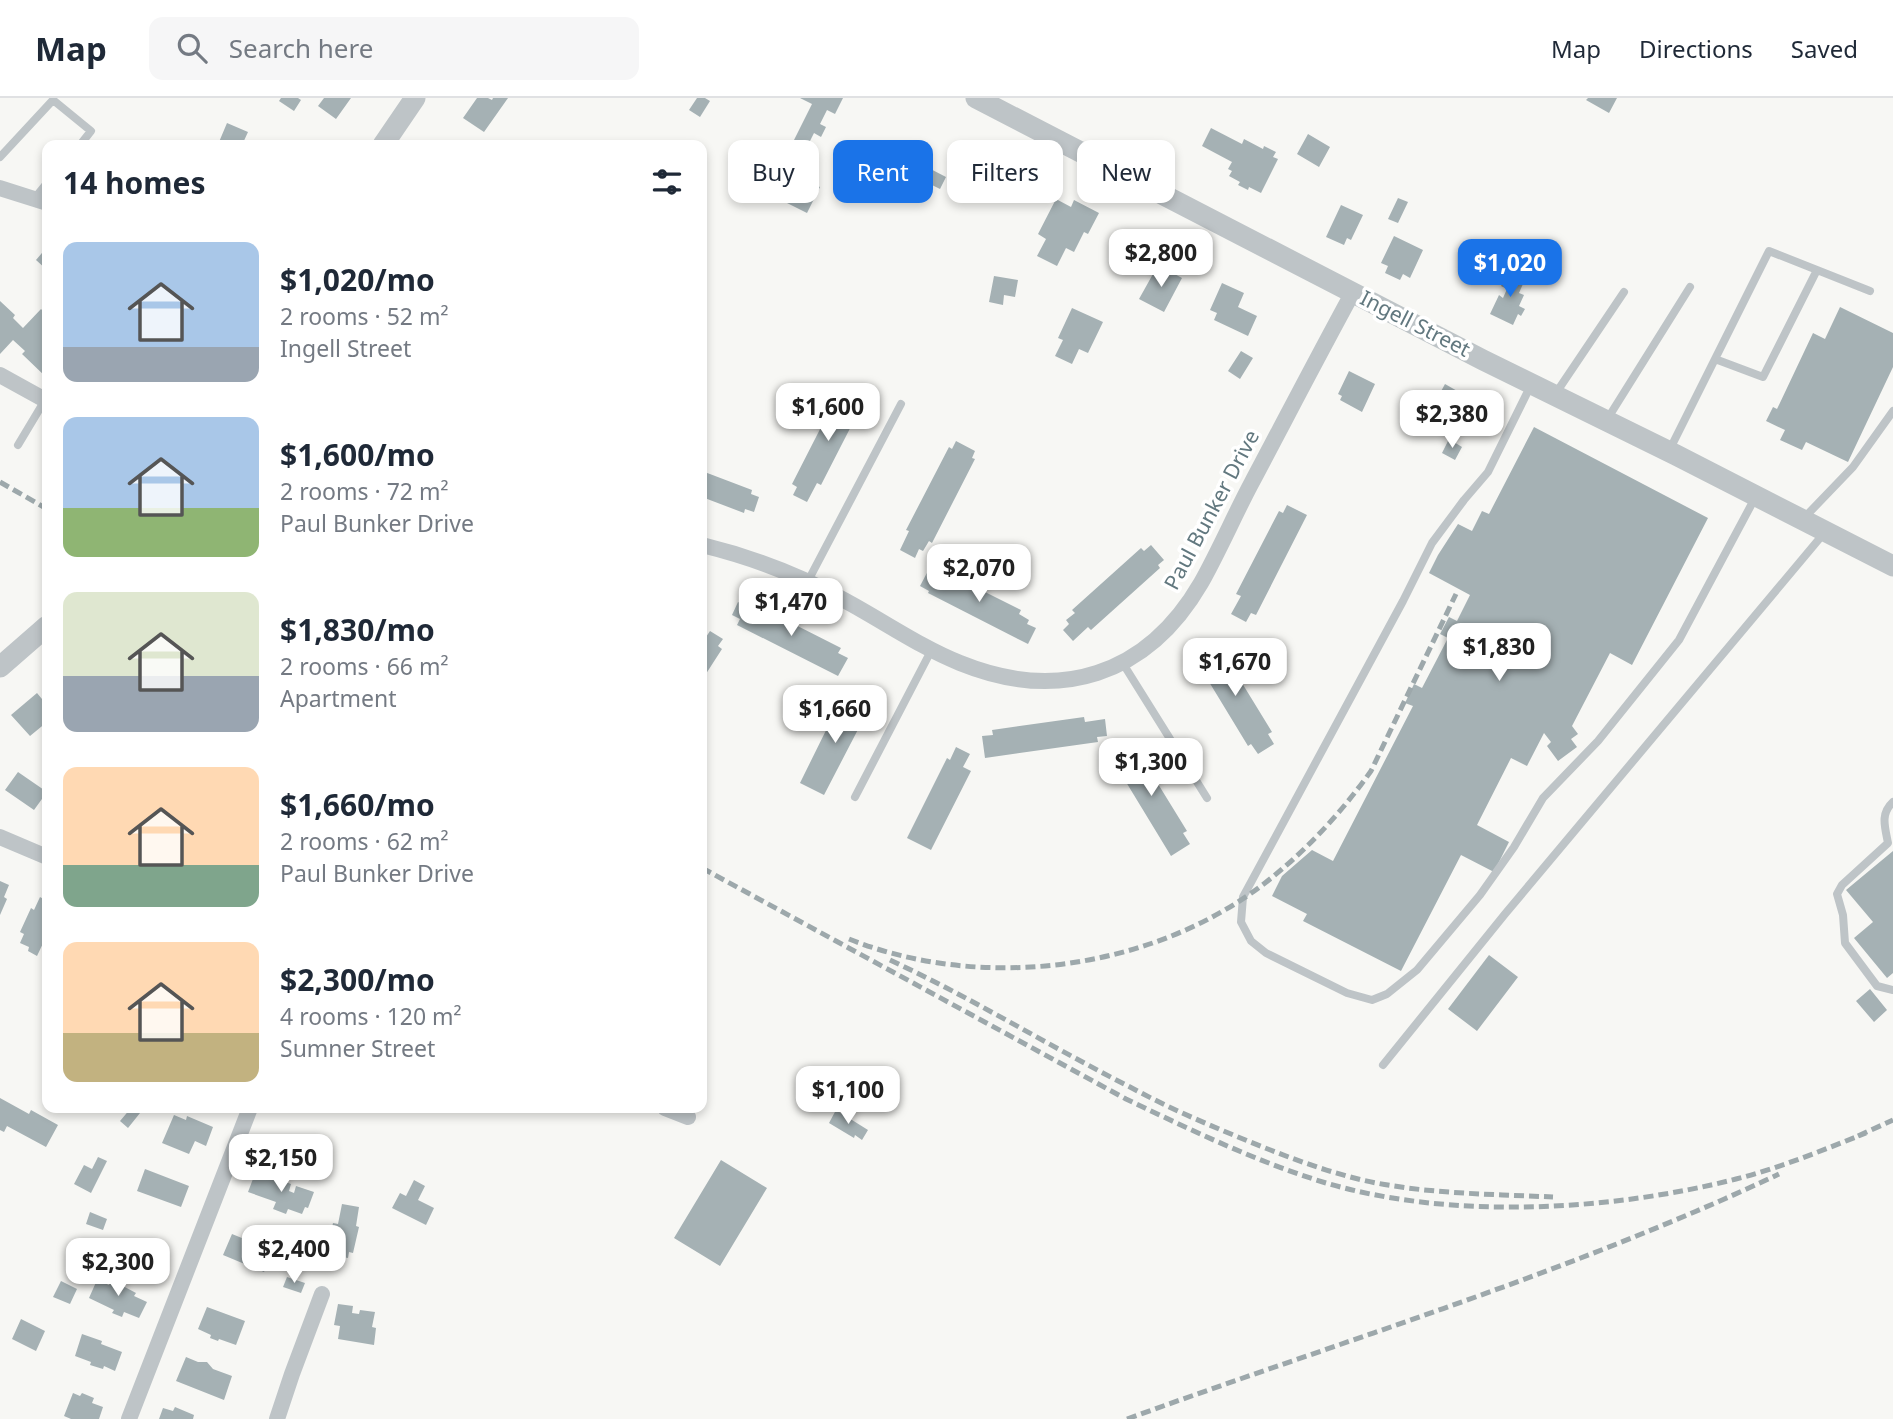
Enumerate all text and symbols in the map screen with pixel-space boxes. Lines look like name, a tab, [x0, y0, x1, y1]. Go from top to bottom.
search box	[149, 17, 639, 80]
text: Map	[35, 26, 107, 71]
icon: search	[173, 29, 211, 67]
text: Search here	[229, 30, 373, 66]
text: Map	[1551, 32, 1601, 65]
text: Directions	[1639, 32, 1753, 65]
text: Saved	[1791, 32, 1858, 65]
chip: Buy	[728, 140, 819, 203]
chip: Rent	[833, 140, 933, 203]
chip: Filters	[947, 140, 1063, 203]
chip: New	[1077, 140, 1175, 203]
text: 14 homes	[63, 162, 206, 203]
icon: filters	[648, 163, 686, 201]
pin: $2,800	[1104, 230, 1218, 289]
text: $2,800	[1125, 236, 1197, 268]
pin: $1,020	[1453, 240, 1567, 299]
text: $1,020	[1474, 246, 1546, 278]
text: $1,020/mo	[280, 259, 435, 300]
icon: home	[119, 270, 203, 354]
street label: Ingell Street	[1356, 283, 1476, 363]
text: 2 rooms · 52 m²	[280, 300, 449, 332]
text: Ingell Street	[280, 332, 411, 364]
pin: $1,600	[771, 384, 885, 443]
text: $1,600	[792, 390, 864, 422]
pin: $2,380	[1395, 390, 1509, 450]
text: $2,380	[1416, 397, 1488, 429]
street label: Paul Bunker Drive	[1157, 425, 1265, 594]
text: $1,600/mo	[280, 434, 435, 475]
icon: home	[119, 445, 203, 529]
text: 2 rooms · 72 m²	[280, 475, 449, 507]
text: Paul Bunker Drive	[280, 507, 474, 539]
pin: $2,070	[922, 545, 1036, 604]
text: $2,070	[943, 551, 1015, 583]
pin: $1,470	[734, 578, 848, 638]
text: $1,470	[755, 585, 827, 617]
text: $1,830/mo	[280, 609, 435, 650]
icon: home	[119, 620, 203, 704]
pin: $1,830	[1442, 624, 1556, 683]
text: $1,830	[1463, 630, 1535, 662]
pin: $1,670	[1178, 638, 1292, 698]
text: $1,670	[1199, 645, 1271, 677]
text: 2 rooms · 66 m²	[280, 650, 449, 682]
text: Apartment	[280, 682, 397, 714]
pin: $1,660	[778, 686, 892, 745]
text: $1,660	[799, 692, 871, 724]
pin: $1,300	[1094, 738, 1208, 798]
text: $1,300	[1115, 745, 1187, 777]
text: $1,660/mo	[280, 784, 435, 825]
icon: home	[119, 795, 203, 879]
text: 2 rooms · 62 m²	[280, 825, 449, 857]
text: Paul Bunker Drive	[280, 857, 474, 889]
text: $2,300/mo	[280, 959, 435, 1000]
icon: home	[119, 970, 203, 1054]
text: 4 rooms · 120 m²	[280, 1000, 462, 1032]
text: Sumner Street	[280, 1032, 435, 1064]
pin: $1,100	[791, 1066, 905, 1126]
text: $1,100	[812, 1073, 884, 1105]
pin: $2,150	[224, 1134, 338, 1194]
text: $2,150	[245, 1141, 317, 1173]
pin: $2,400	[237, 1226, 351, 1285]
text: $2,400	[258, 1232, 330, 1264]
pin: $2,300	[61, 1238, 175, 1298]
text: $2,300	[82, 1245, 154, 1277]

